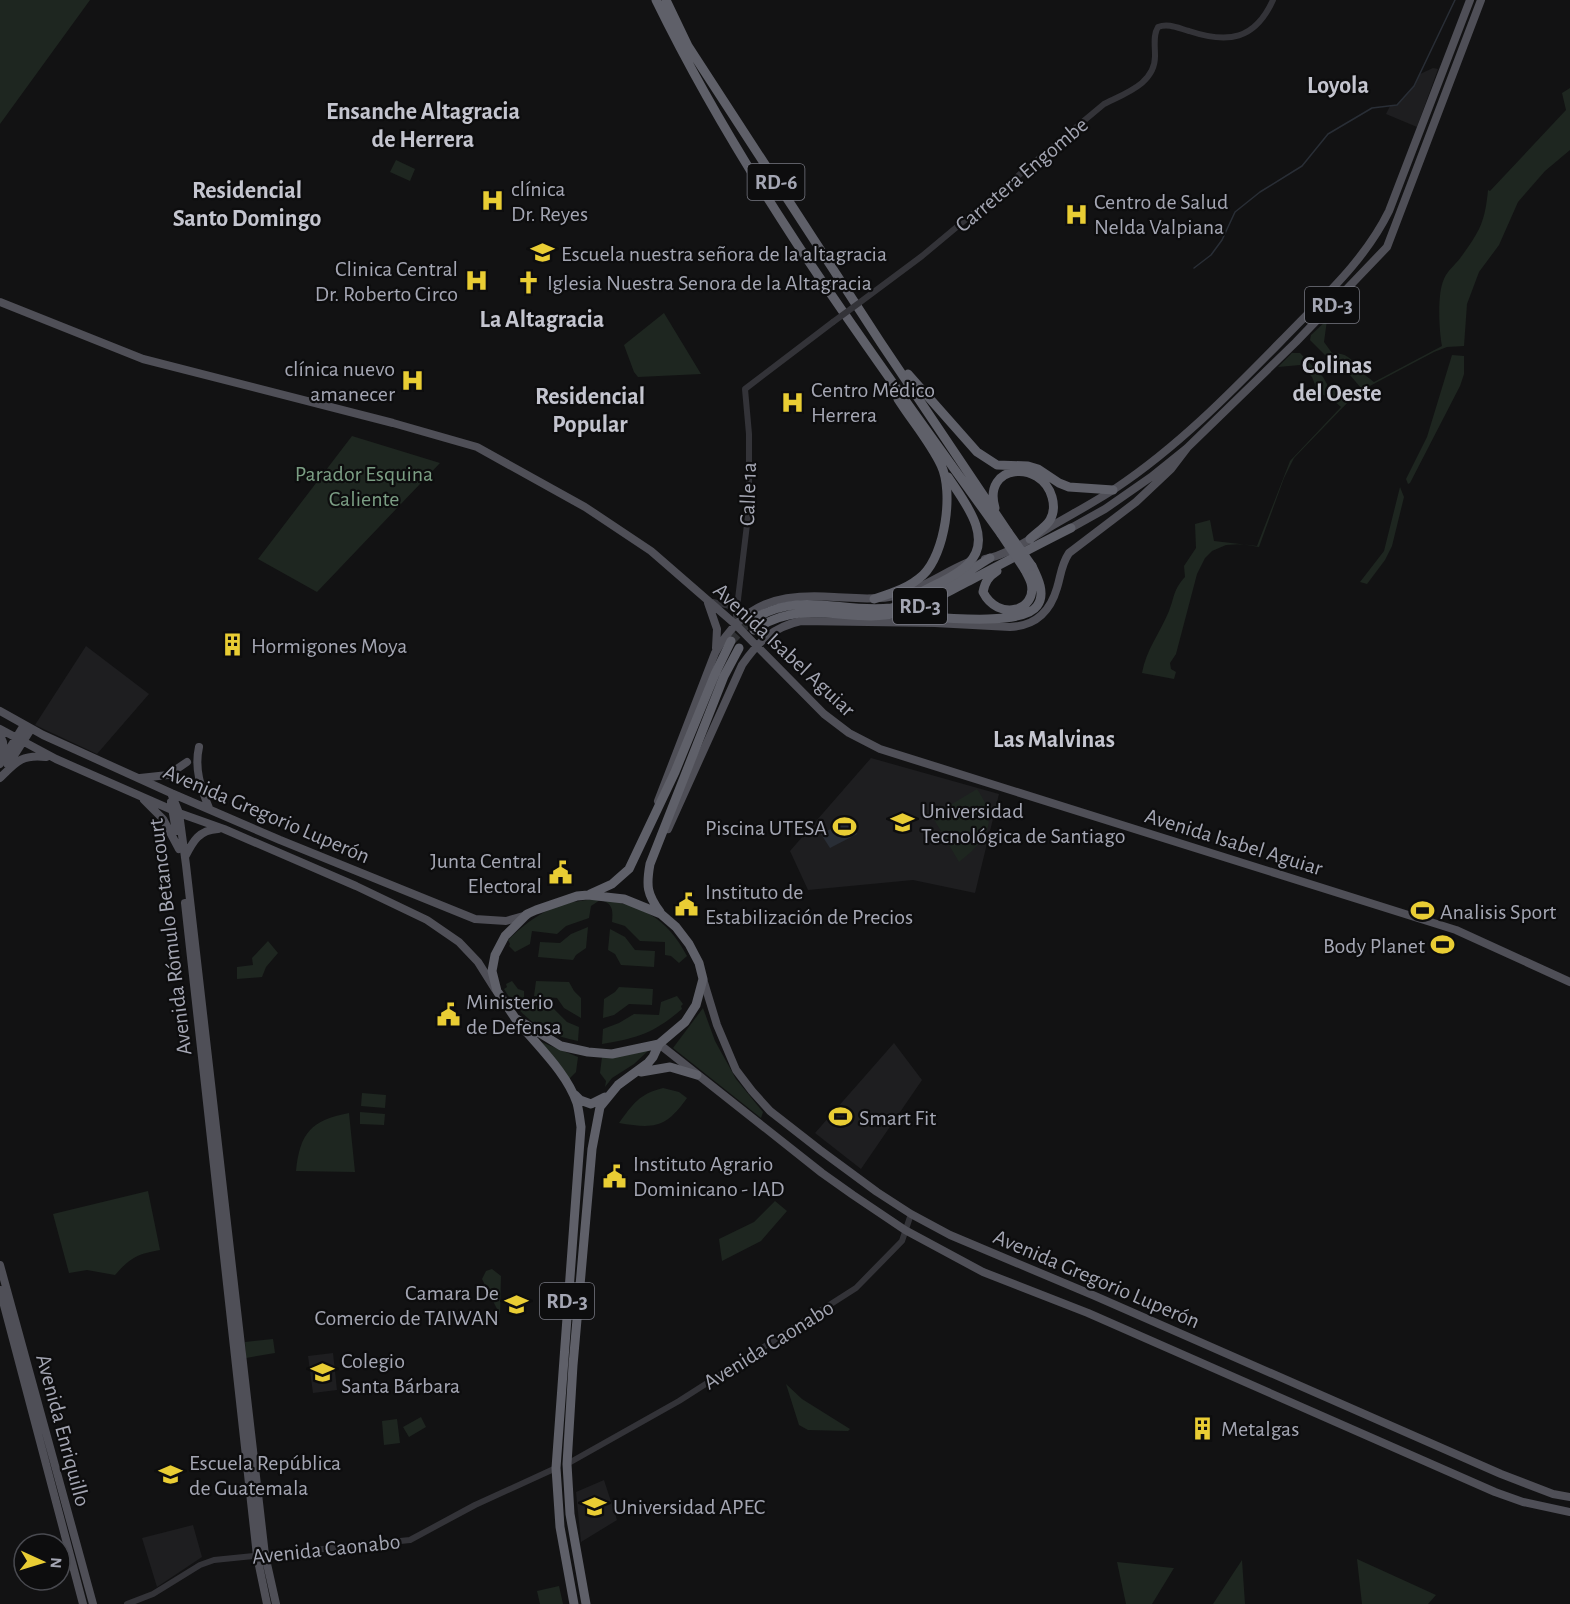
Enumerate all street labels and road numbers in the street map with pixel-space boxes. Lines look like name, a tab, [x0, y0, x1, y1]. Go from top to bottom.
street label: Carretera Engombe	[951, 113, 1092, 236]
road number: RD-6	[748, 164, 804, 200]
road number: RD-3	[1305, 287, 1359, 323]
street label: Calle 1a	[736, 462, 760, 526]
street label: Avenida Isabel Aguiar	[709, 579, 859, 721]
road number: RD-3	[893, 588, 947, 624]
street label: Avenida Gregorio Luperón	[160, 760, 373, 867]
street label: Avenida Isabel Aguiar	[1142, 804, 1325, 879]
street label: Avenida Rómulo Betancourt	[145, 817, 195, 1057]
street label: Avenida Gregorio Luperón	[990, 1225, 1203, 1332]
road number: RD-3	[540, 1283, 594, 1319]
street label: Avenida Caonabo	[699, 1296, 838, 1394]
street label: Avenida Enriquillo	[32, 1352, 94, 1509]
street label: Avenida Caonabo	[251, 1530, 401, 1568]

